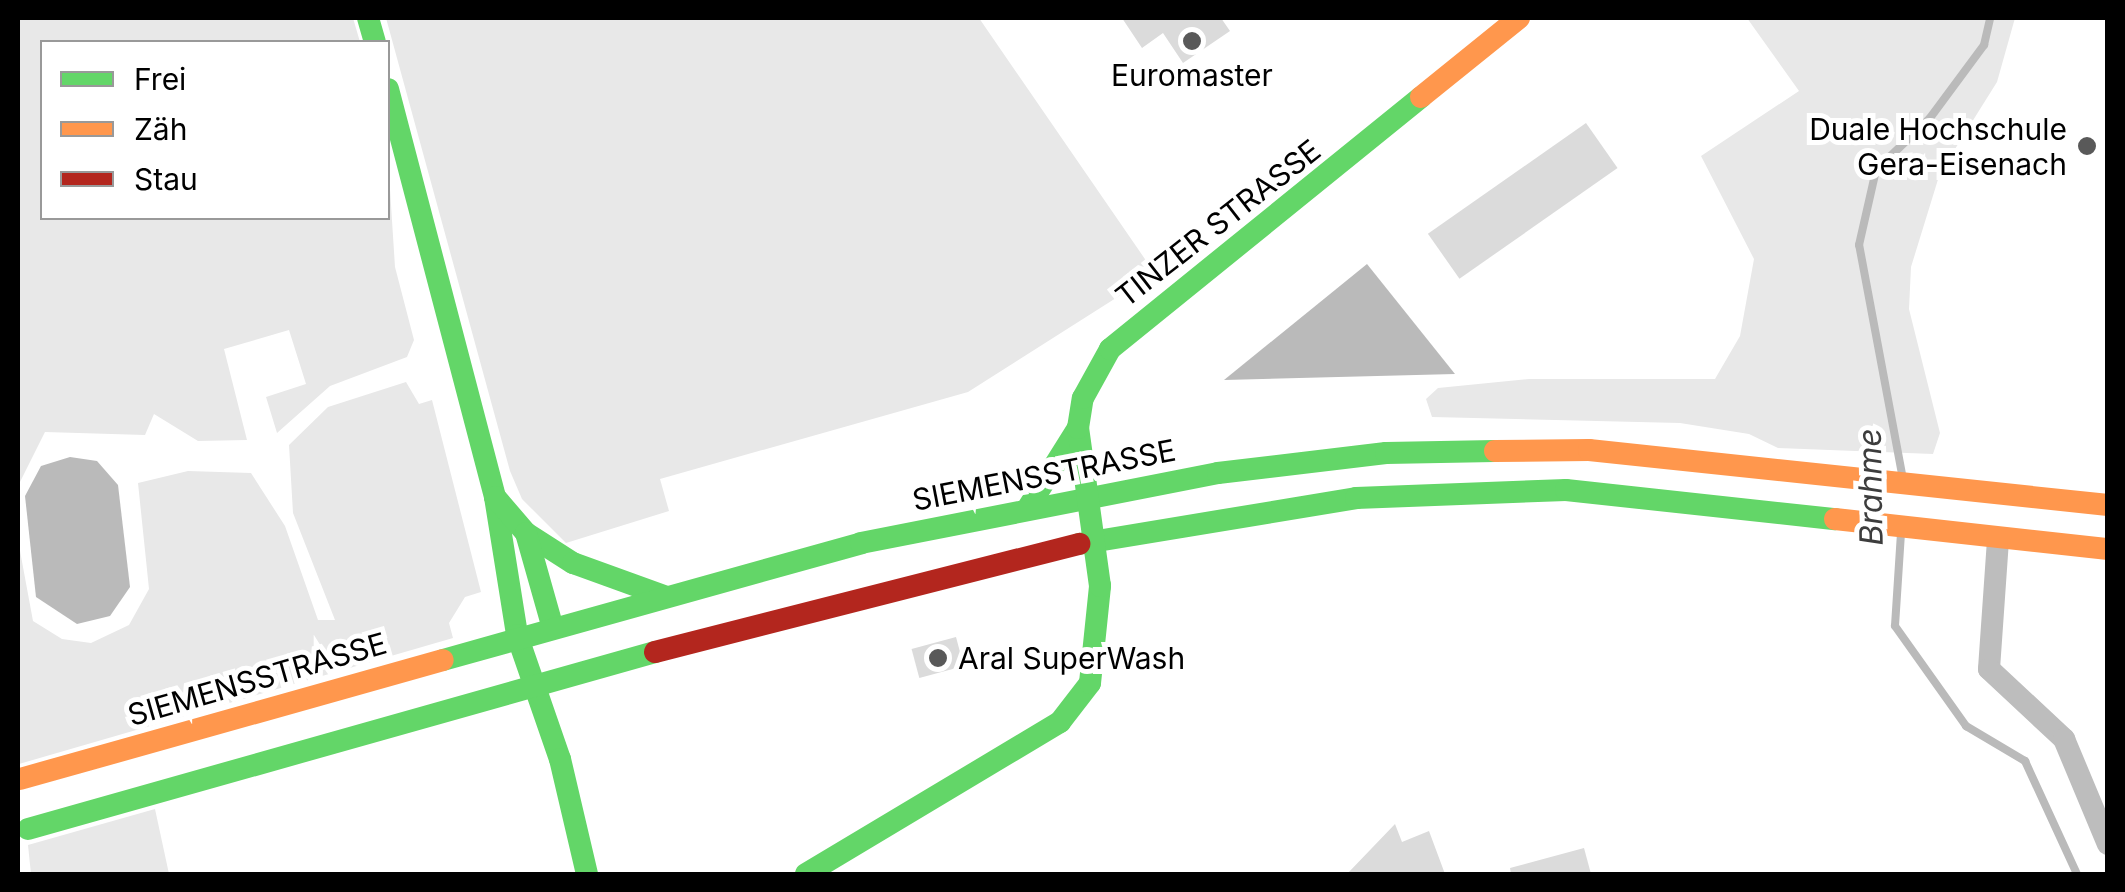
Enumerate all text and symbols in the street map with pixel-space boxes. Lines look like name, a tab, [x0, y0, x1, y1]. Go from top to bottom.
marker: Euromaster	[1181, 30, 1203, 52]
legend	[40, 40, 390, 220]
place label: Euromaster	[1111, 57, 1273, 93]
text: Frei	[134, 61, 186, 97]
text: Zäh	[134, 111, 187, 147]
place label: Duale Hochschule Gera-Eisenach	[1809, 111, 2067, 182]
street label: TINZER STRASSE	[1108, 132, 1328, 314]
marker: Duale Hochschule Gera-Eisenach	[2076, 135, 2098, 157]
text: Stau	[134, 161, 198, 197]
water label: Brahme	[1851, 428, 1891, 546]
street label: SIEMENSSTRASSE	[909, 432, 1179, 518]
street label: SIEMENSSTRASSE	[123, 625, 391, 733]
place label: Aral SuperWash	[958, 640, 1185, 676]
marker: Aral SuperWash	[927, 647, 949, 669]

